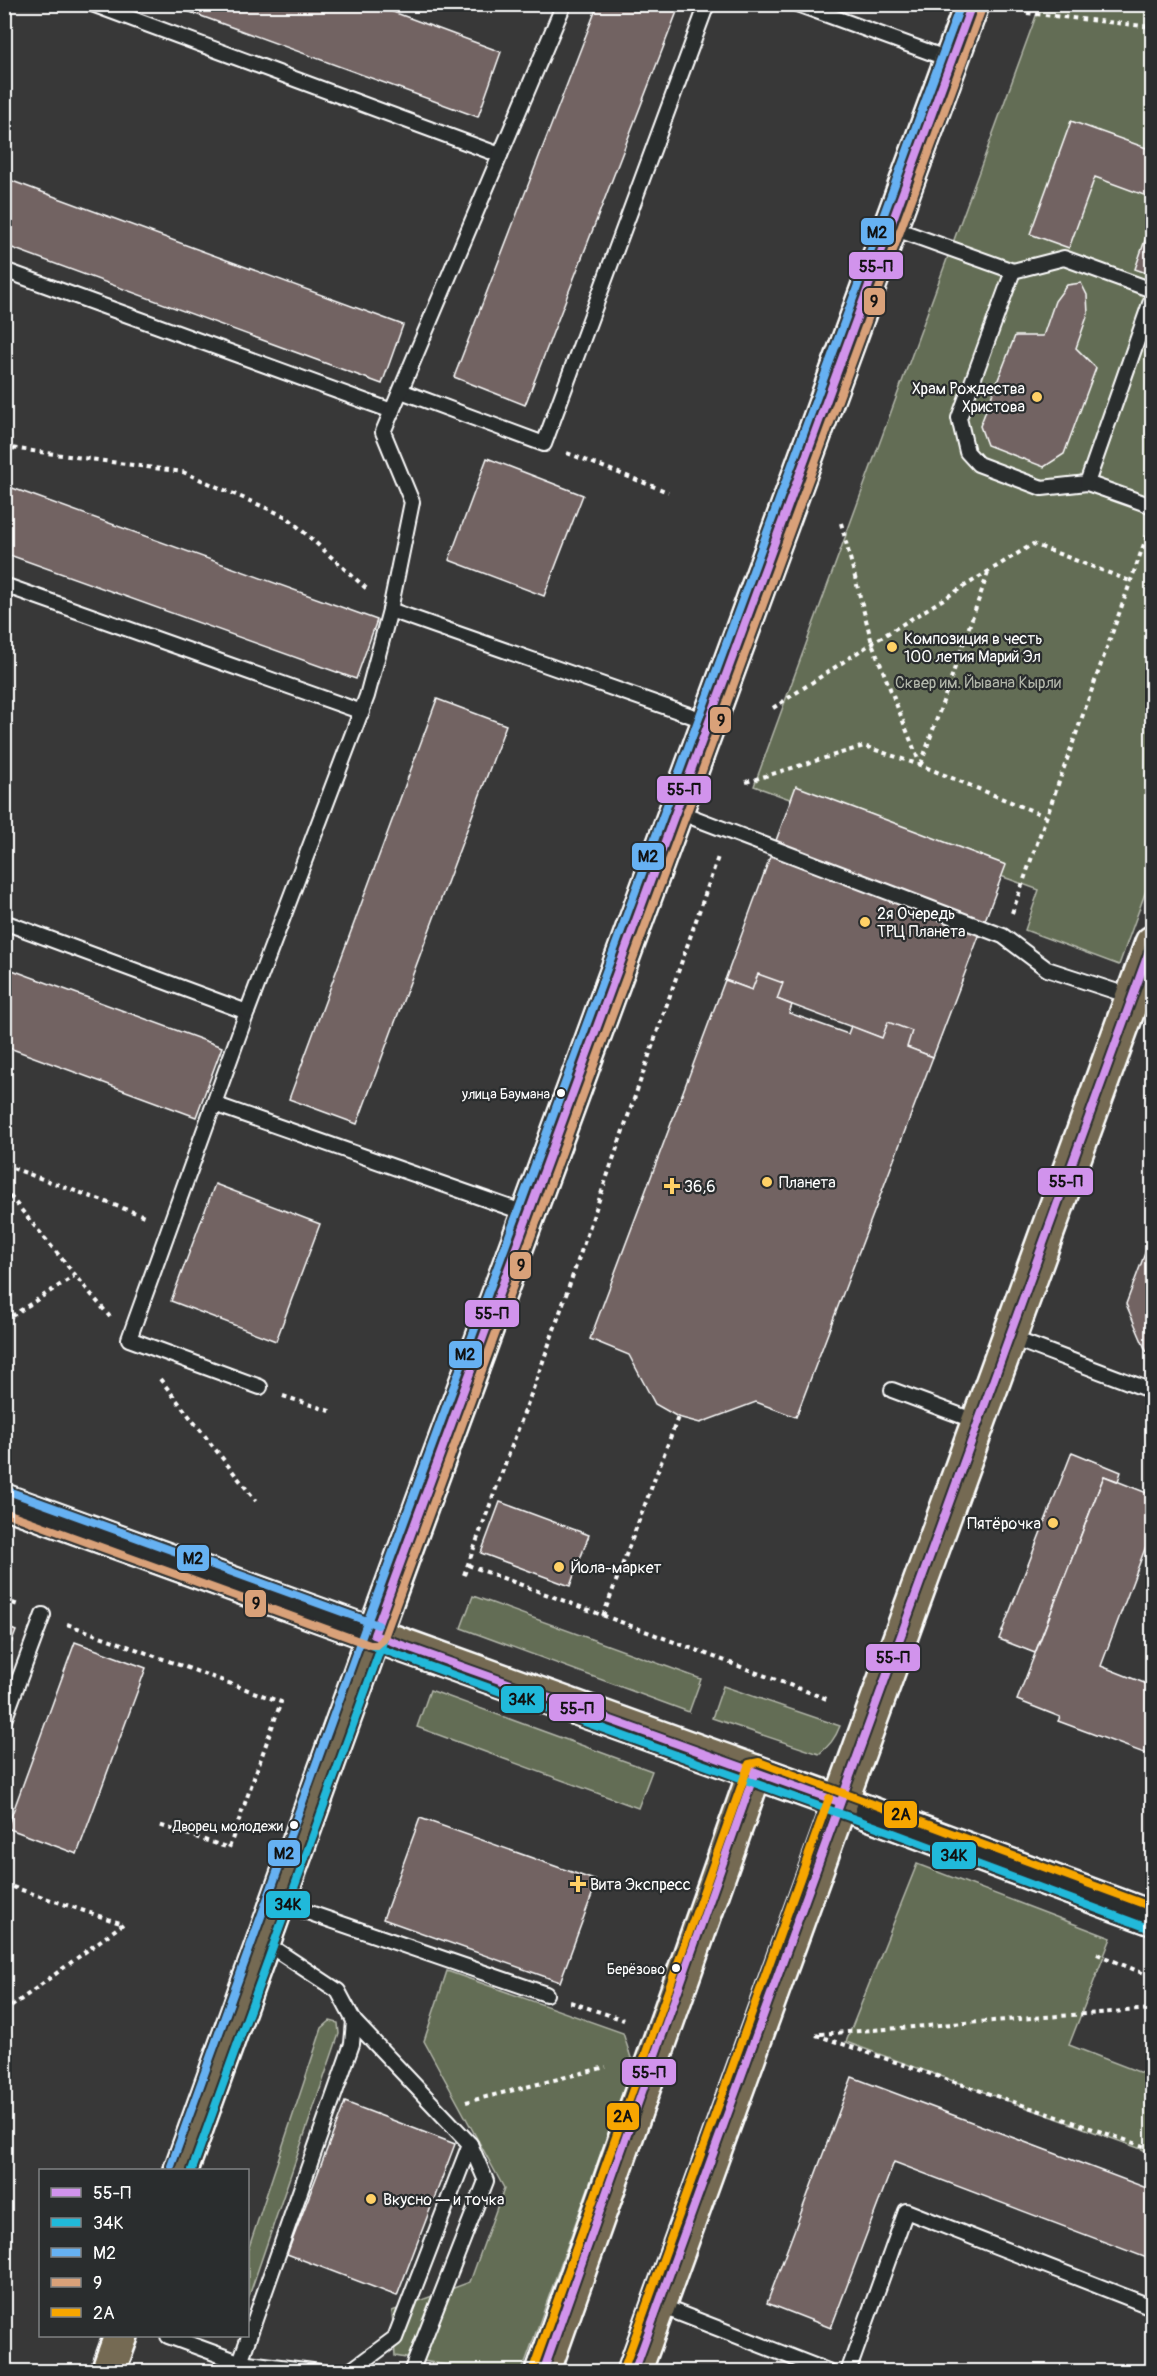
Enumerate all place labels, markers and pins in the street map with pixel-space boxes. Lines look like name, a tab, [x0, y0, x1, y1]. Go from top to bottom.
place label: Храм Рождества Христова	[912, 379, 1025, 417]
marker: Храм Рождества Христова	[1030, 390, 1044, 404]
place label: Композиция в честь 100 летия Марий Эл	[904, 629, 1043, 667]
marker: Композиция в честь 100 летия Марий Эл	[885, 640, 899, 654]
place label: 2я Очередь ТРЦ Планета	[877, 904, 965, 942]
marker: 2я Очередь ТРЦ Планета	[858, 915, 872, 929]
place label: улица Баумана	[461, 1086, 550, 1103]
marker: улица Баумана	[555, 1087, 567, 1099]
place label: Планета	[779, 1173, 836, 1193]
marker: Планета	[760, 1175, 774, 1189]
place label: 36,6	[684, 1177, 716, 1197]
marker: 36,6	[665, 1179, 679, 1193]
place label: Пятёрочка	[967, 1514, 1041, 1534]
marker: Пятёрочка	[1046, 1516, 1060, 1530]
place label: Йола-маркет	[571, 1558, 662, 1578]
marker: Йола-маркет	[552, 1560, 566, 1574]
place label: Дворец молодежи	[172, 1818, 283, 1835]
marker: Дворец молодежи	[288, 1819, 300, 1831]
place label: Вита Экспресс	[590, 1875, 691, 1895]
marker: Вита Экспресс	[571, 1877, 585, 1891]
place label: Берёзово	[607, 1961, 665, 1978]
marker: Берёзово	[670, 1962, 682, 1974]
place label: Вкусно — и точка	[383, 2190, 505, 2210]
marker: Вкусно — и точка	[364, 2192, 378, 2206]

